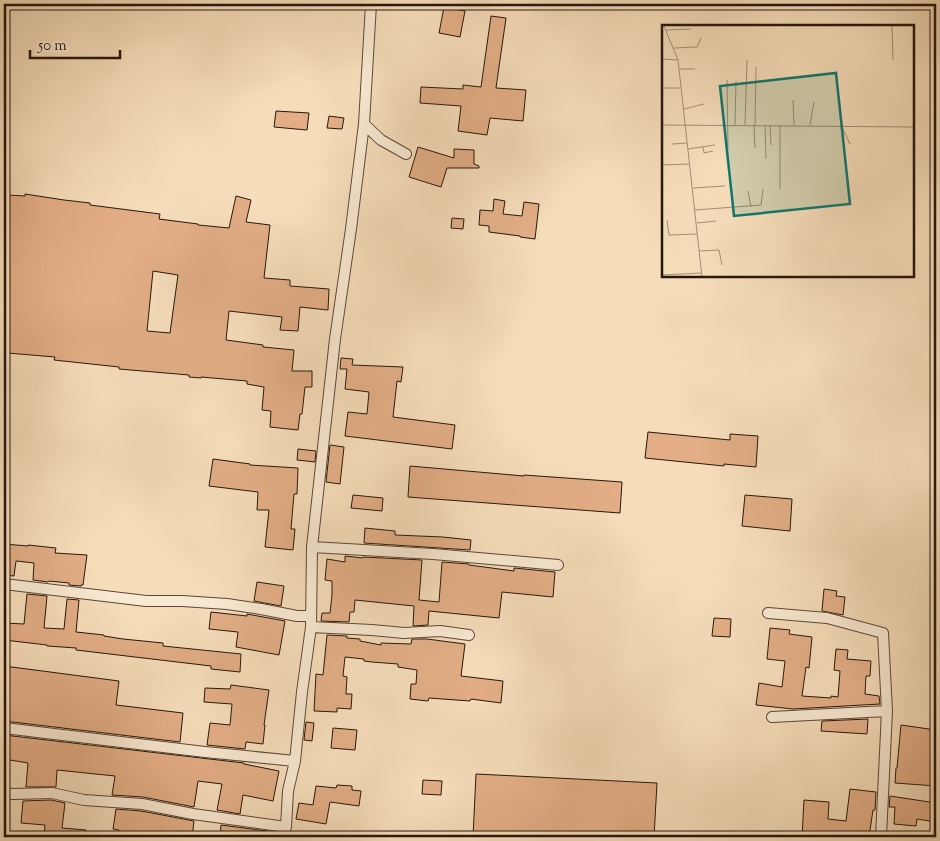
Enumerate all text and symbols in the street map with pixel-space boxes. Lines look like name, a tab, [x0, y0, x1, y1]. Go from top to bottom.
inset map	[662, 25, 915, 278]
scale bar	[30, 28, 120, 60]
text: 50 m	[37, 36, 67, 57]

